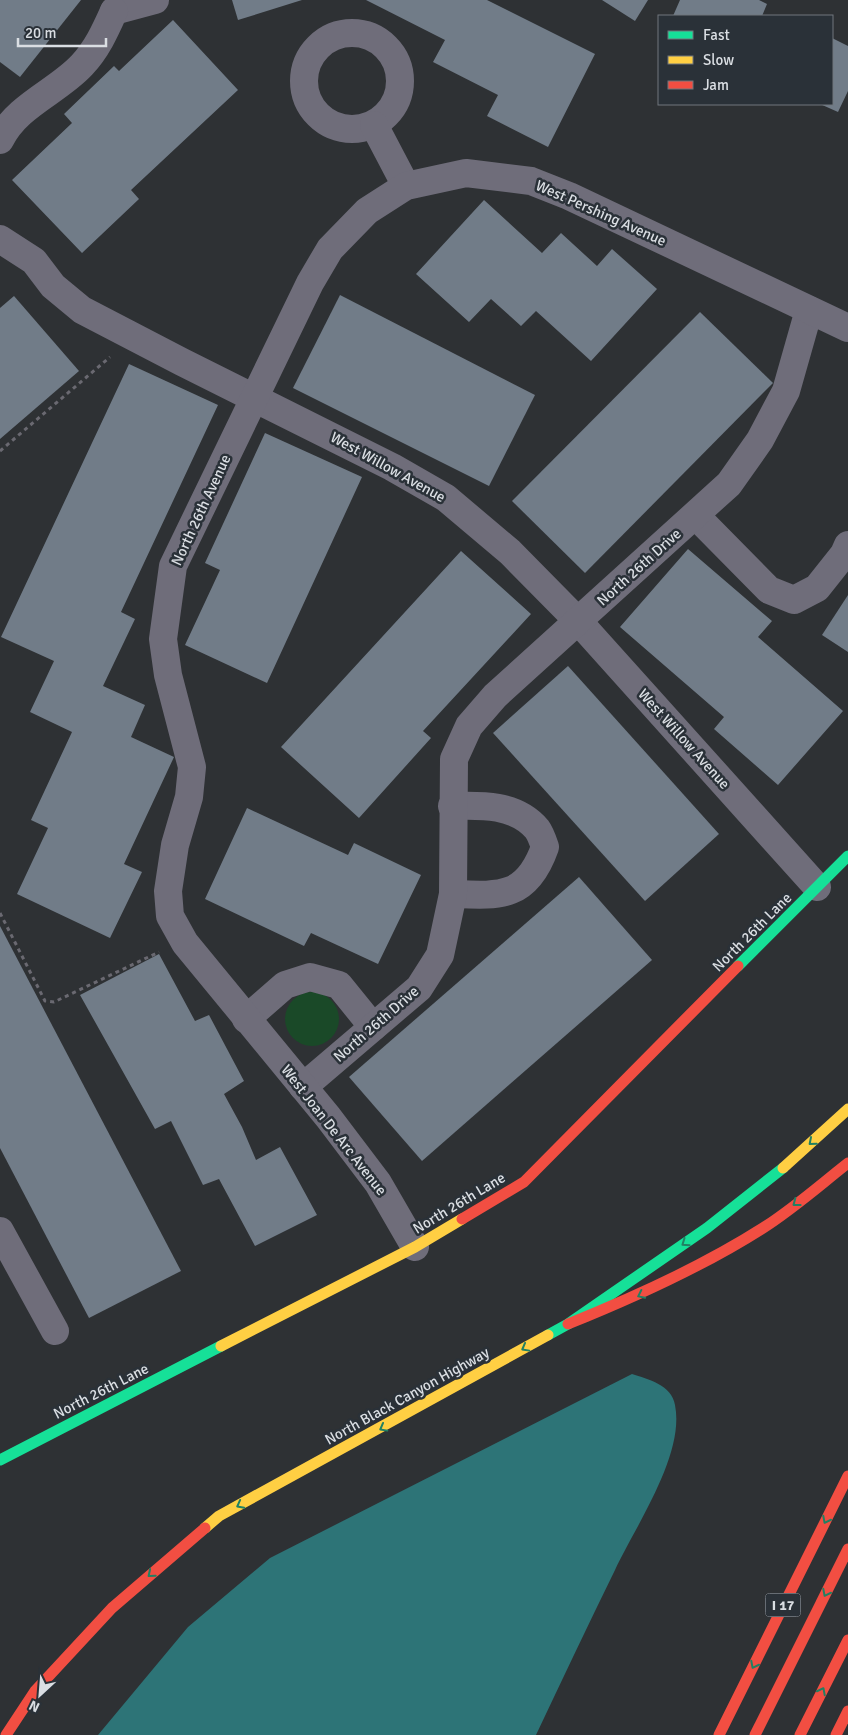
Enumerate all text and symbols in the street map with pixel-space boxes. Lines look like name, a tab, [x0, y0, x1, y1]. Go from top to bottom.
scale bar	[18, 15, 105, 47]
legend	[658, 15, 833, 105]
text: 20 m	[25, 24, 56, 42]
text: Fast	[703, 26, 730, 44]
text: Slow	[703, 51, 734, 69]
text: Jam	[703, 76, 729, 94]
street label: West Pershing Avenue	[533, 176, 669, 250]
street label: West Willow Avenue	[327, 428, 449, 506]
street label: North 26th Avenue	[167, 452, 235, 568]
street label: North 26th Drive	[593, 525, 685, 609]
street label: West Willow Avenue	[634, 685, 734, 793]
street label: North 26th Lane	[709, 889, 795, 975]
street label: North 26th Drive	[330, 982, 422, 1066]
street label: West Joan De Arc Avenue	[277, 1061, 391, 1199]
one-way arrow	[809, 1136, 818, 1145]
street label: North 26th Lane	[410, 1168, 508, 1238]
one-way arrow	[793, 1198, 802, 1206]
one-way arrow	[681, 1237, 691, 1246]
one-way arrow	[637, 1288, 646, 1299]
one-way arrow	[521, 1342, 530, 1352]
street label: North Black Canyon Highway	[322, 1343, 492, 1449]
street label: North 26th Lane	[50, 1359, 152, 1423]
one-way arrow	[380, 1421, 389, 1431]
one-way arrow	[237, 1499, 246, 1509]
one-way arrow	[822, 1514, 832, 1523]
one-way arrow	[148, 1569, 157, 1577]
one-way arrow	[822, 1588, 832, 1597]
road number: I 17	[766, 1594, 800, 1616]
one-way arrow	[750, 1660, 760, 1669]
north arrow	[15, 1670, 65, 1720]
one-way arrow	[816, 1688, 826, 1697]
text: N	[26, 1696, 43, 1716]

